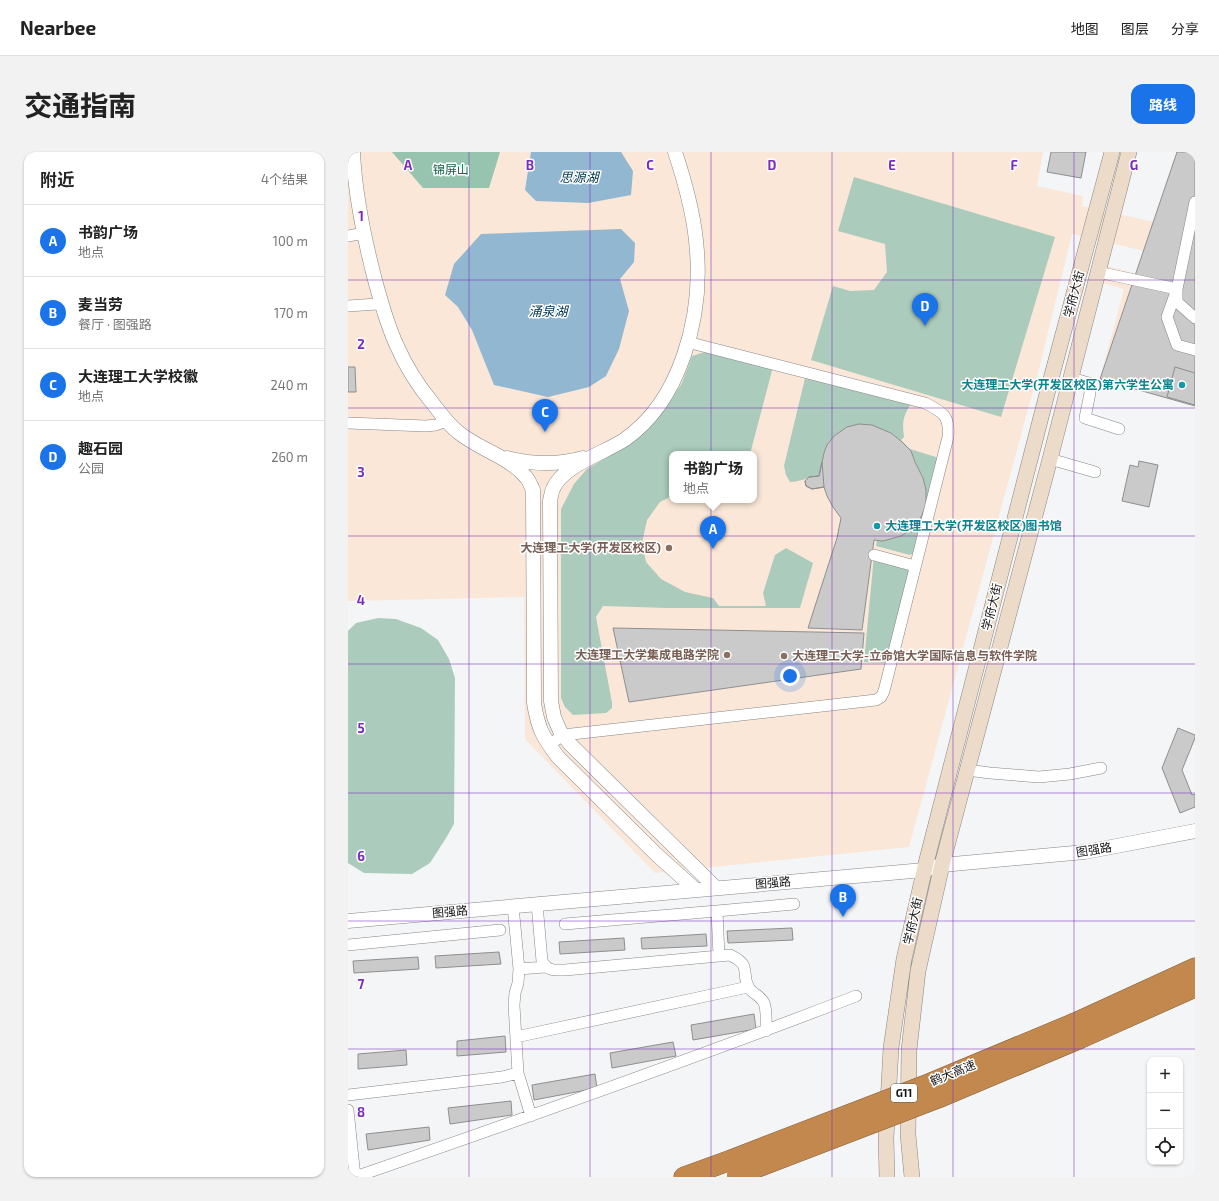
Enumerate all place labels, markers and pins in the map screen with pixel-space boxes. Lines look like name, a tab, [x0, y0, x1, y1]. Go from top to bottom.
pin: D	[912, 293, 938, 326]
place label: 大连理工大学(开发区校区)第六学生公寓	[961, 377, 1174, 391]
marker: 大连理工大学(开发区校区)第六学生公寓	[1177, 380, 1187, 390]
pin: C	[532, 399, 558, 432]
pin: A	[700, 516, 726, 549]
place label: 大连理工大学(开发区校区)图书馆	[885, 518, 1062, 532]
marker: 大连理工大学(开发区校区)图书馆	[872, 521, 882, 531]
place label: 大连理工大学(开发区校区)	[520, 540, 661, 554]
marker: 大连理工大学(开发区校区)	[664, 543, 674, 553]
place label: 大连理工大学集成电路学院	[575, 647, 719, 661]
place label: 大连理工大学-立命馆大学国际信息与软件学院	[792, 648, 1037, 662]
marker: 大连理工大学集成电路学院	[722, 650, 732, 660]
marker: 大连理工大学-立命馆大学国际信息与软件学院	[779, 651, 789, 661]
pin: B	[830, 884, 856, 917]

